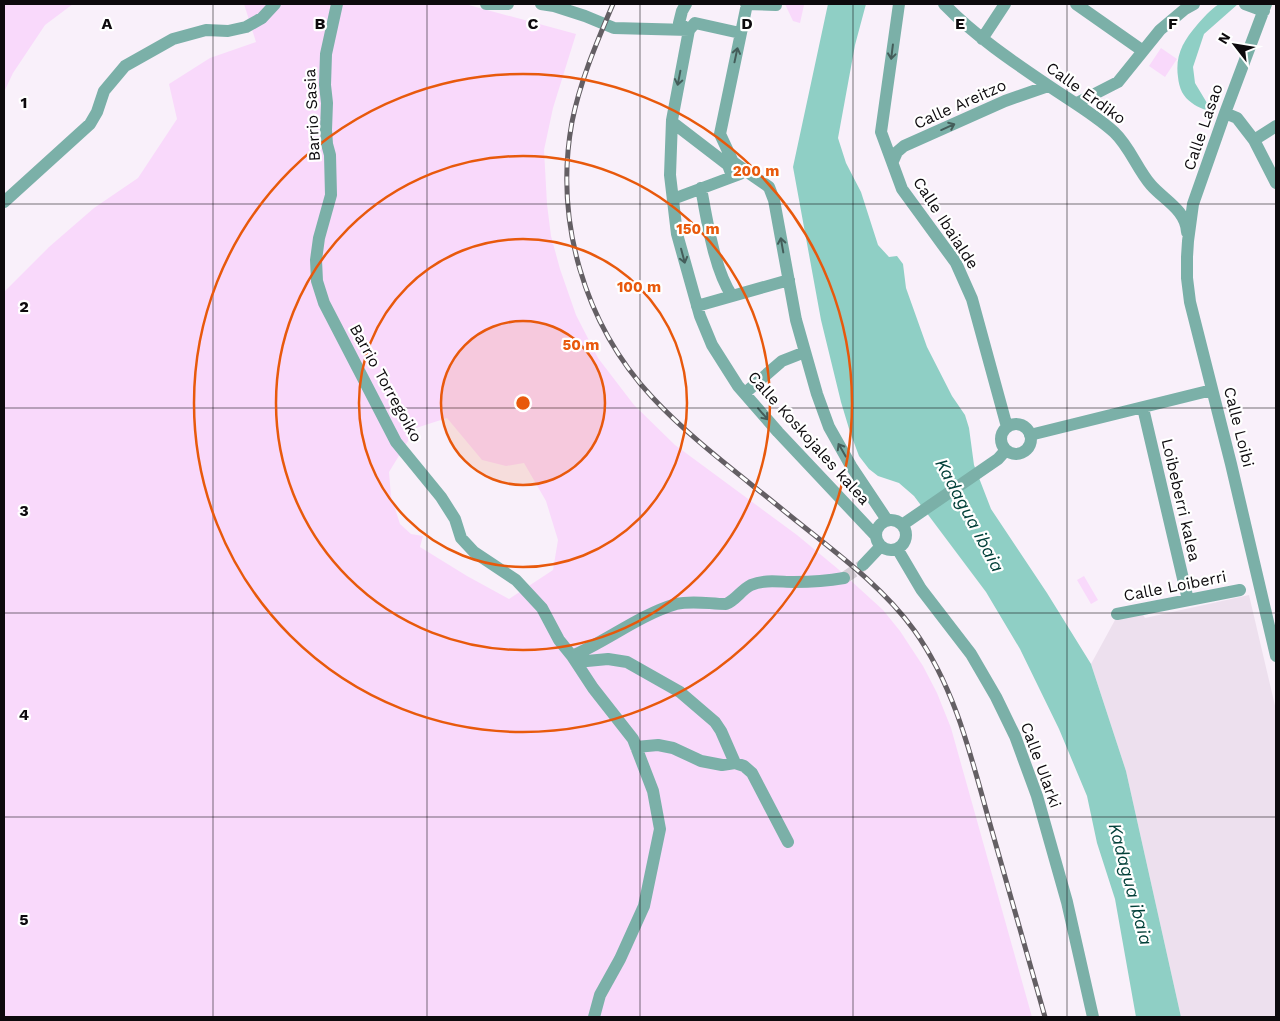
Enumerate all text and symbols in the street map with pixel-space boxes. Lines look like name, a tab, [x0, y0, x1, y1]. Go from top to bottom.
text: A	[102, 14, 113, 33]
text: B	[315, 14, 326, 33]
text: C	[528, 14, 539, 33]
text: D	[741, 14, 753, 33]
text: E	[955, 14, 965, 33]
text: F	[1168, 14, 1178, 33]
north arrow	[1210, 20, 1260, 70]
text: N	[1214, 30, 1233, 47]
one-way arrow	[887, 44, 897, 60]
one-way arrow	[732, 47, 741, 63]
street label: Calle Erdiko	[1043, 58, 1129, 128]
street label: Barrio Sasia	[300, 68, 324, 162]
one-way arrow	[674, 70, 684, 86]
street label: Calle Areitzo	[911, 75, 1009, 133]
street label: Calle Lasao	[1179, 81, 1227, 173]
text: 1	[21, 93, 27, 112]
one-way arrow	[940, 121, 955, 131]
text: 200 m	[733, 162, 779, 180]
street label: Calle Ibaialde	[909, 173, 983, 273]
text: 150 m	[676, 220, 720, 238]
one-way arrow	[777, 237, 787, 253]
one-way arrow	[679, 248, 689, 264]
text: 100 m	[617, 278, 661, 296]
text: 2	[19, 297, 29, 316]
street label: Barrio Torregoiko	[346, 321, 426, 445]
text: 50 m	[563, 336, 599, 354]
street label: Calle Koskojales kalea	[744, 367, 874, 509]
street label: Calle Loibi	[1220, 385, 1258, 469]
centre of rings	[514, 394, 532, 412]
one-way arrow	[757, 408, 769, 421]
street label: Loibeberri kalea	[1158, 437, 1204, 563]
one-way arrow	[837, 443, 847, 457]
water label: Kadagua ibaia	[931, 455, 1009, 575]
text: 3	[19, 501, 29, 520]
street label: Calle Loiberri	[1122, 567, 1228, 605]
text: 4	[19, 705, 29, 724]
street label: Calle Ularki	[1017, 720, 1065, 810]
water label: Kadagua ibaia	[1105, 821, 1157, 947]
text: 5	[19, 910, 29, 929]

